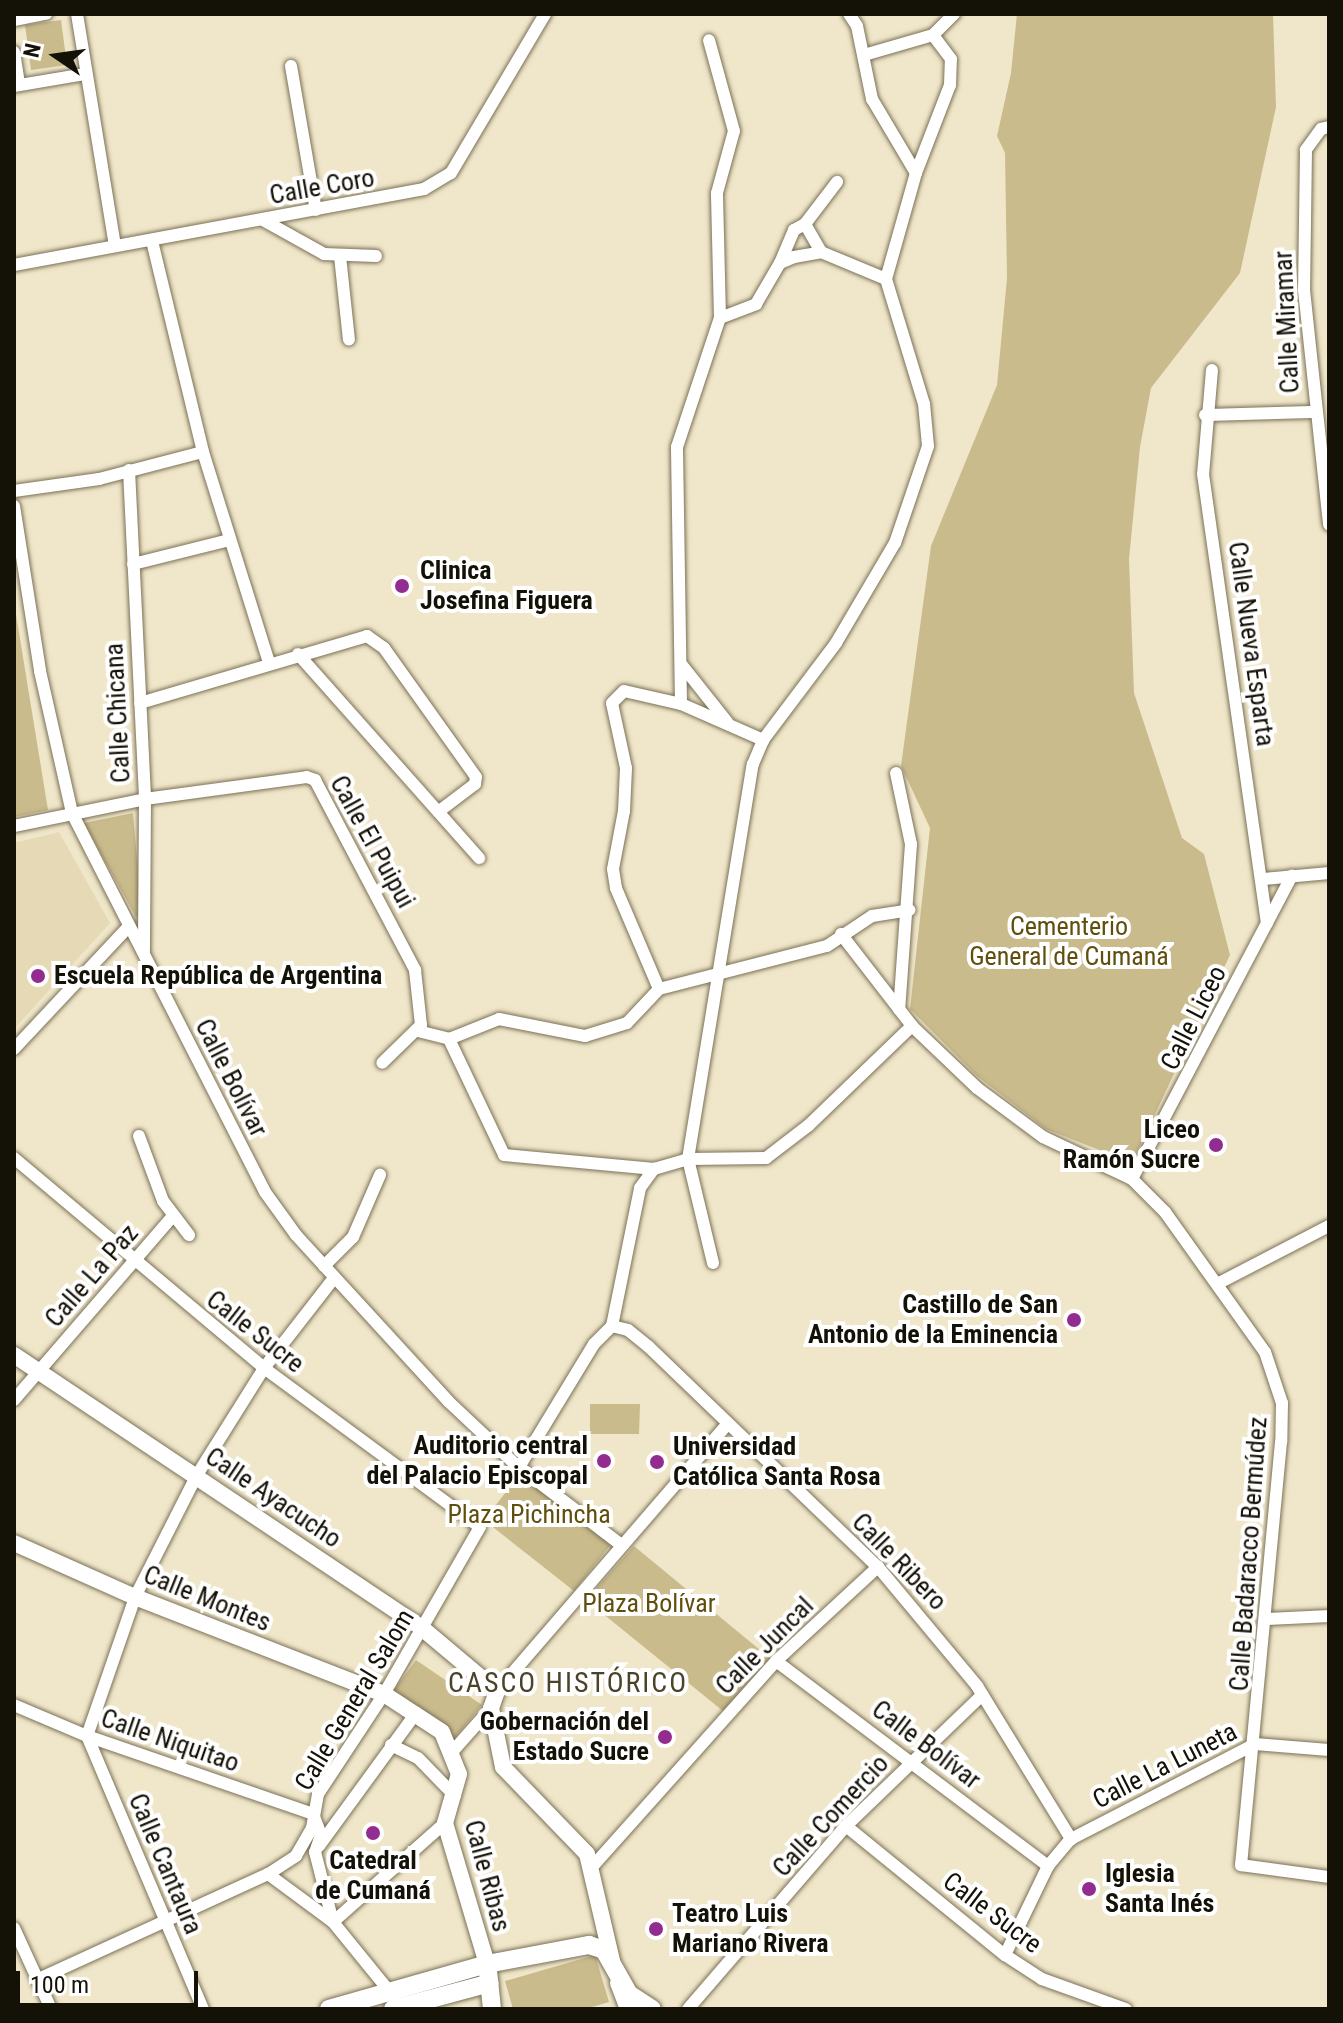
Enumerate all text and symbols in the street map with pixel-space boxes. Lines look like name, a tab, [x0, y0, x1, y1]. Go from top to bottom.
north arrow	[16, 16, 96, 96]
text: N	[18, 41, 46, 60]
street label: Calle Coro	[267, 162, 377, 212]
street label: Calle Miramar	[1268, 250, 1306, 394]
street label: Calle Nueva Esparta	[1221, 540, 1281, 748]
place label: Clinica Josefina Figuera	[420, 555, 593, 616]
marker: Clinica Josefina Figuera	[391, 575, 413, 597]
street label: Calle Chicana	[99, 642, 137, 784]
street label: Calle El Puipui	[323, 770, 421, 914]
park label: Cementerio General de Cumaná	[969, 911, 1169, 972]
place label: Escuela República de Argentina	[54, 960, 382, 992]
street label: Calle Liceo	[1154, 961, 1234, 1075]
marker: Escuela República de Argentina	[29, 967, 47, 985]
street label: Calle Bolívar	[188, 1014, 274, 1142]
place label: Liceo Ramón Sucre	[1063, 1114, 1200, 1176]
marker: Liceo Ramón Sucre	[1207, 1136, 1225, 1154]
street label: Calle La Paz	[39, 1218, 145, 1334]
street label: Calle Sucre	[200, 1284, 310, 1380]
place label: Castillo de San Antonio de la Eminencia	[808, 1289, 1058, 1350]
marker: Castillo de San Antonio de la Eminencia	[1065, 1311, 1083, 1329]
street label: Calle Badaracco Bermúdez	[1224, 1416, 1274, 1692]
place label: Auditorio central del Palacio Episcopal	[366, 1430, 588, 1492]
place label: Universidad Católica Santa Rosa	[673, 1431, 881, 1492]
street label: Calle Ayacucho	[199, 1441, 347, 1555]
marker: Auditorio central del Palacio Episcopal	[595, 1452, 613, 1470]
marker: Universidad Católica Santa Rosa	[648, 1453, 666, 1471]
park label: Plaza Pichincha	[447, 1499, 611, 1531]
street label: Calle Ribero	[845, 1507, 953, 1617]
street label: Calle Montes	[139, 1559, 275, 1639]
park label: Plaza Bolívar	[582, 1588, 716, 1620]
street label: Calle Juncal	[710, 1591, 820, 1701]
street label: Calle General Salom	[289, 1604, 421, 1796]
district label: CASCO HISTÓRICO	[448, 1666, 688, 1700]
street label: Calle Bolívar	[866, 1694, 986, 1796]
street label: Calle Niquitao	[97, 1703, 243, 1779]
place label: Gobernación del Estado Sucre	[480, 1706, 649, 1768]
street label: Calle La Luneta	[1088, 1716, 1242, 1816]
marker: Gobernación del Estado Sucre	[656, 1728, 674, 1746]
street label: Calle Comercio	[767, 1748, 895, 1884]
street label: Calle Cantaura	[121, 1789, 209, 1939]
street label: Calle Ribas	[457, 1817, 517, 1935]
marker: Catedral de Cumaná	[364, 1824, 382, 1842]
place label: Catedral de Cumaná	[315, 1845, 431, 1906]
place label: Iglesia Santa Inés	[1105, 1858, 1214, 1920]
street label: Calle Sucre	[937, 1866, 1047, 1960]
marker: Iglesia Santa Inés	[1080, 1880, 1098, 1898]
place label: Teatro Luis Mariano Rivera	[672, 1898, 828, 1960]
marker: Teatro Luis Mariano Rivera	[647, 1920, 665, 1938]
scale bar	[20, 1955, 202, 2005]
text: 100 m	[30, 1971, 89, 1999]

